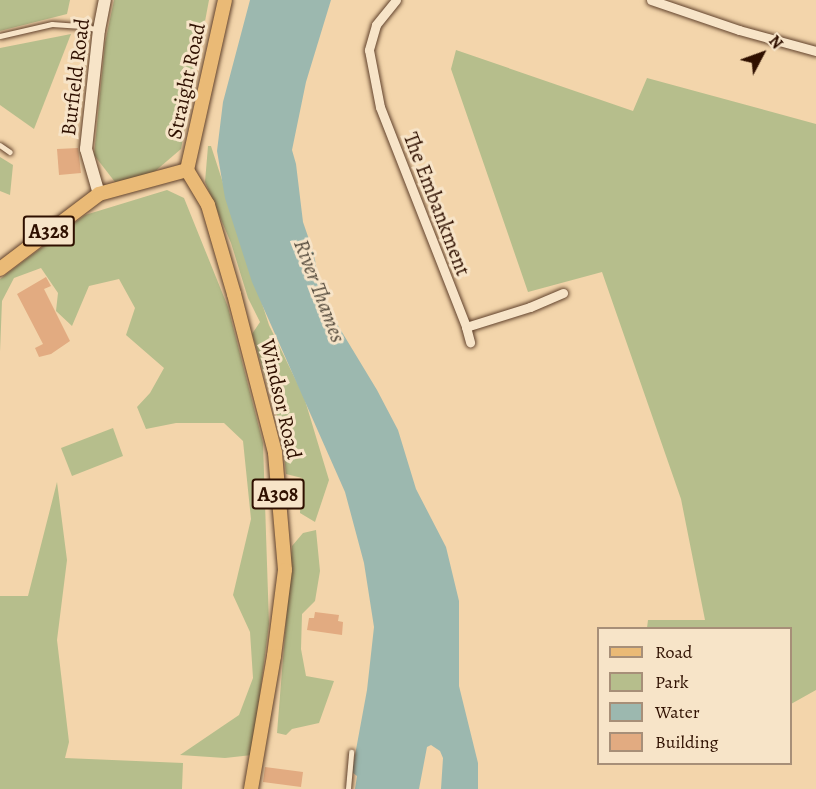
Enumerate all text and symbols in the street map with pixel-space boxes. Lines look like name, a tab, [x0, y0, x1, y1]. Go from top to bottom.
street label: Burfield Road	[55, 17, 95, 137]
street label: Straight Road	[161, 21, 211, 141]
north arrow	[732, 24, 792, 84]
text: N	[763, 31, 788, 54]
street label: The Embankment	[398, 129, 476, 279]
road number: A328	[22, 214, 76, 248]
water label: River Thames	[287, 236, 351, 346]
street label: Windsor Road	[255, 337, 307, 461]
road number: A308	[251, 477, 305, 511]
legend	[597, 627, 792, 765]
text: Road	[655, 640, 692, 664]
text: Park	[655, 670, 689, 694]
text: Water	[655, 700, 700, 724]
text: Building	[655, 730, 719, 754]

